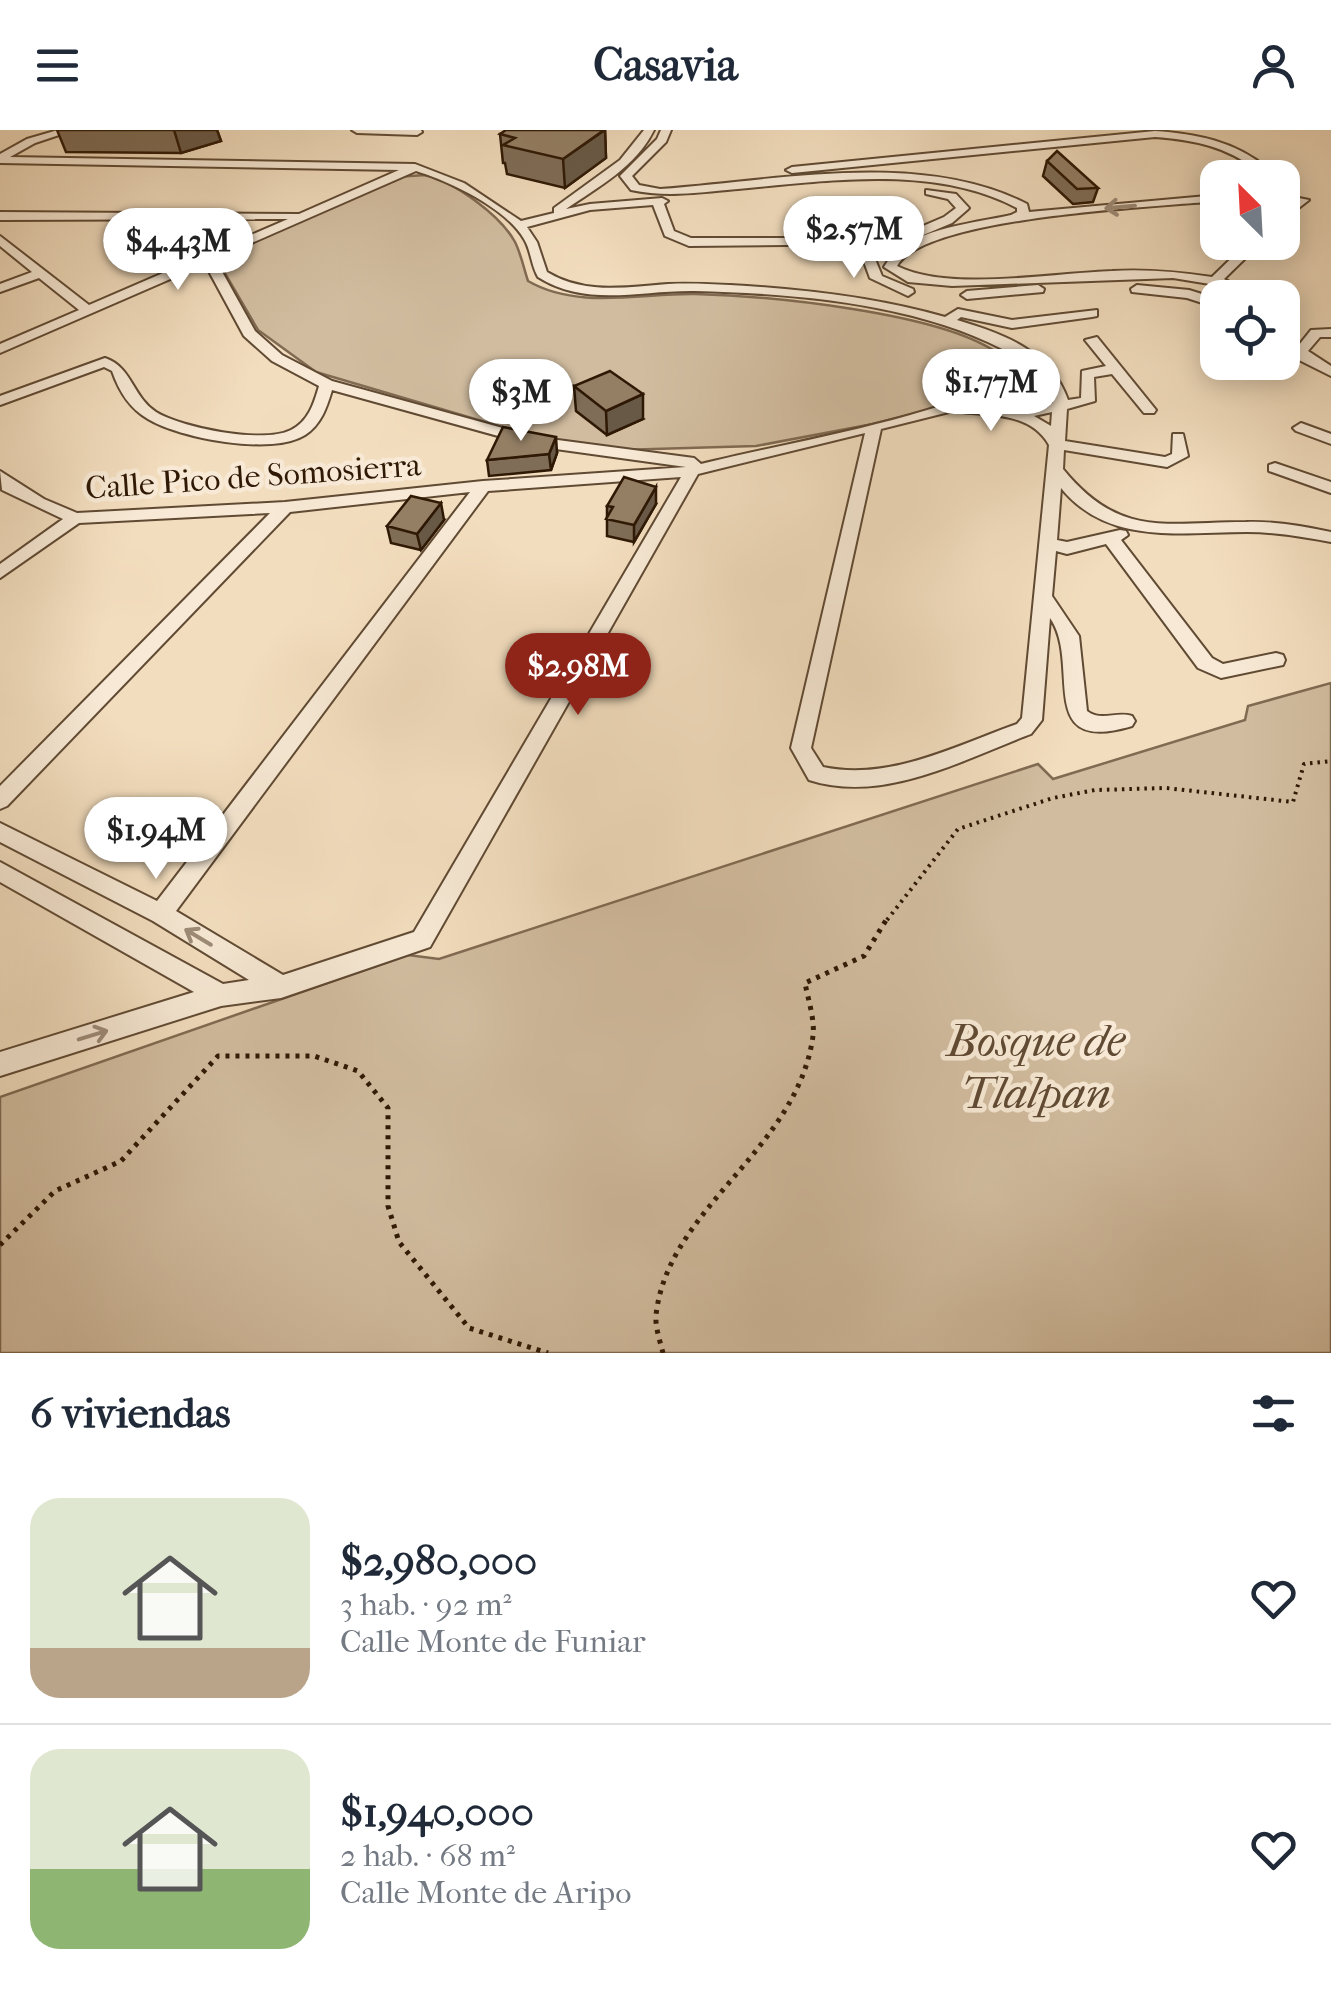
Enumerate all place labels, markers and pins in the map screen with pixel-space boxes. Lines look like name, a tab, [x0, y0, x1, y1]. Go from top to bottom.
pin: $2.57M	[773, 196, 935, 281]
pin: $4.43M	[97, 208, 259, 293]
pin: $1.77M	[910, 349, 1072, 434]
pin: $3M	[473, 359, 569, 444]
pin: $2.98M	[497, 633, 659, 718]
pin: $1.94M	[75, 797, 237, 882]

